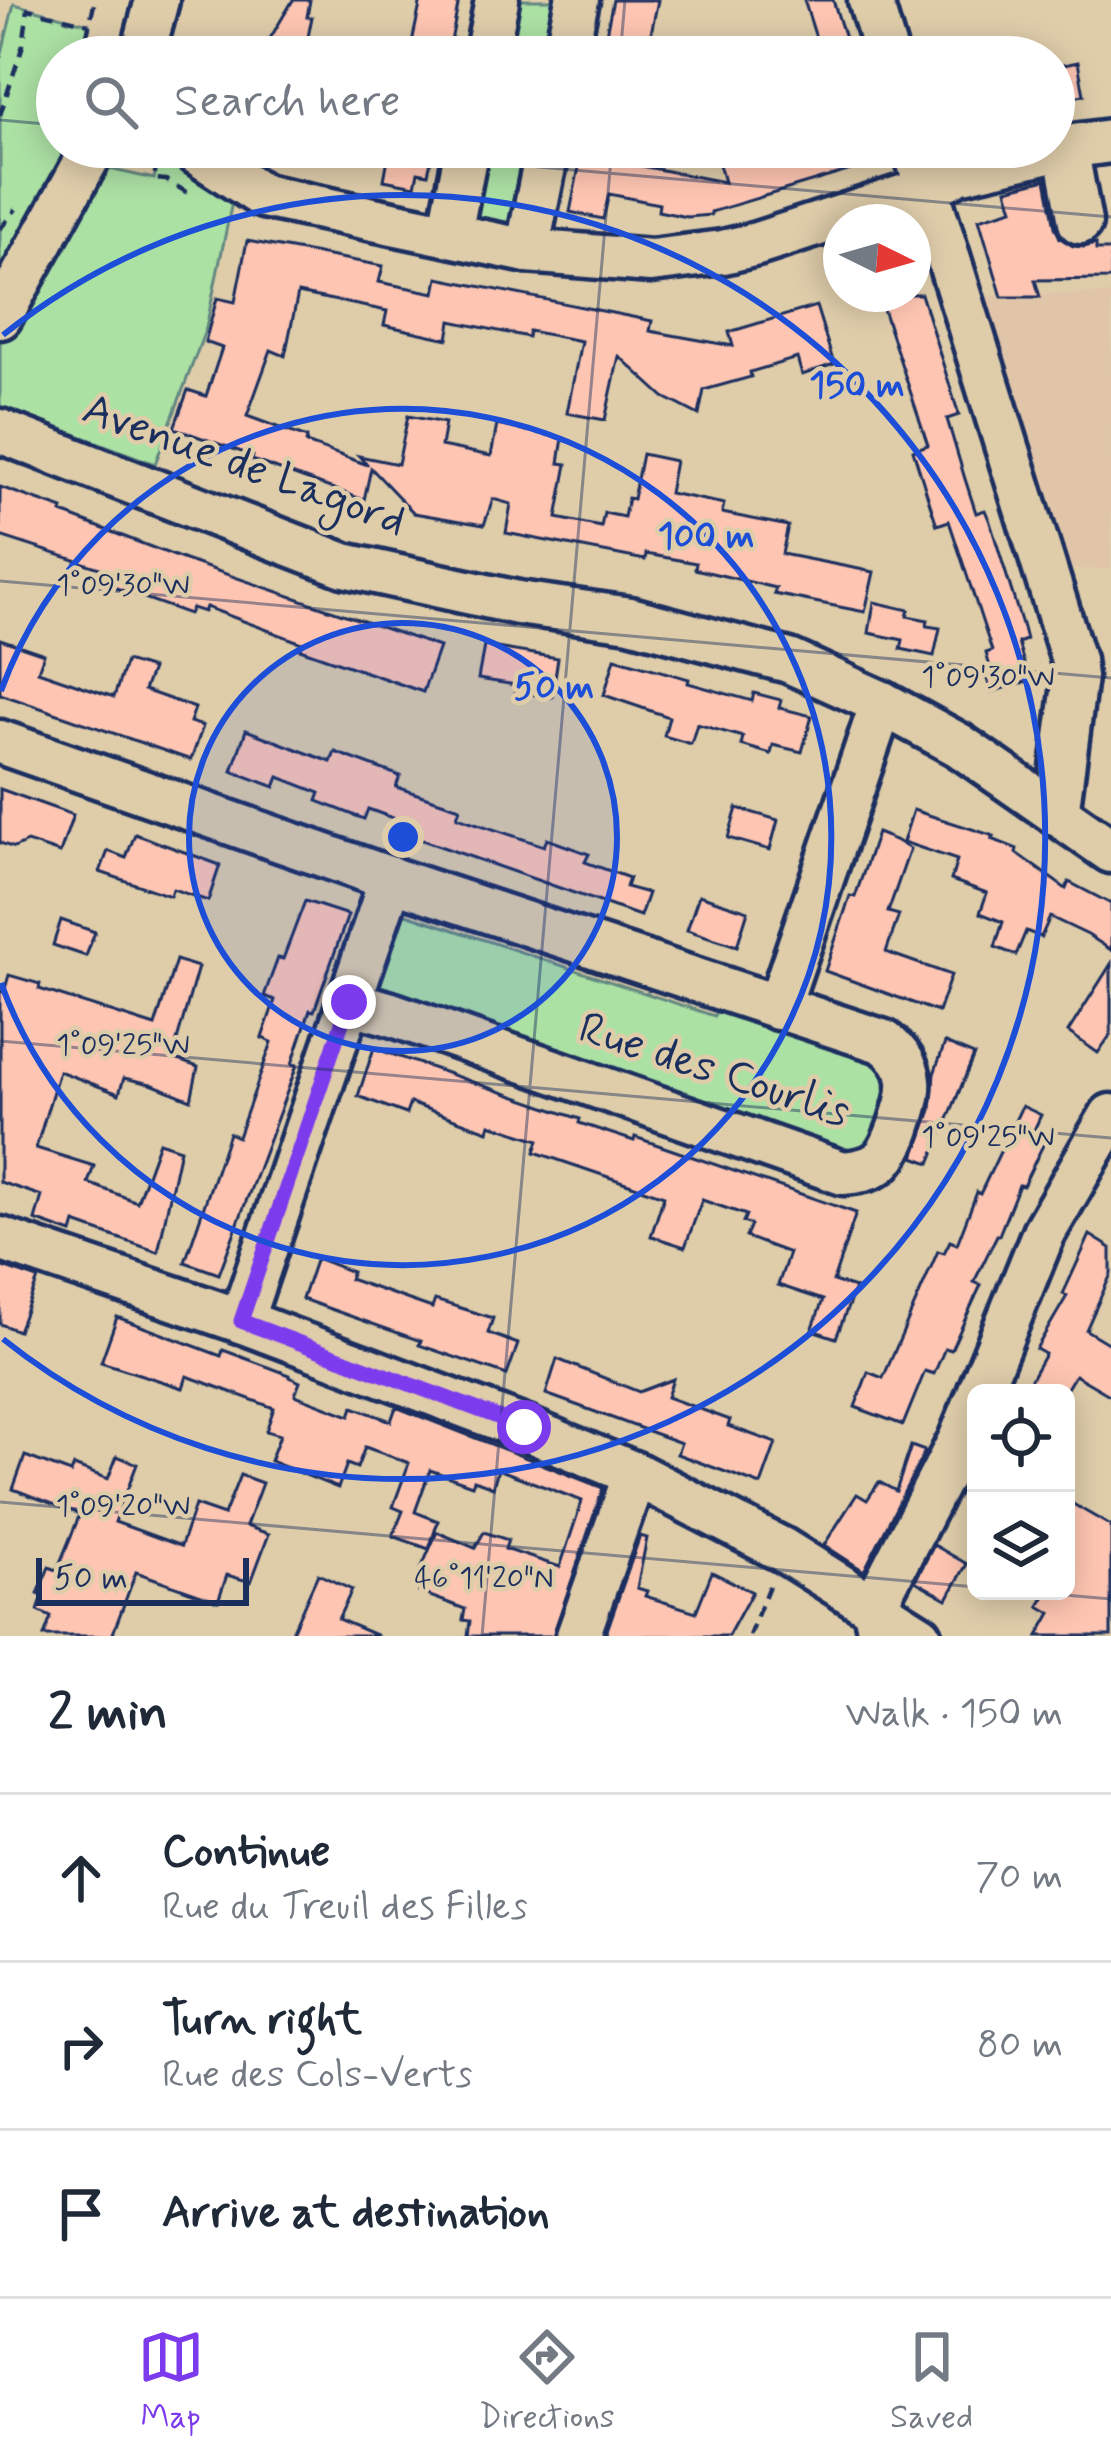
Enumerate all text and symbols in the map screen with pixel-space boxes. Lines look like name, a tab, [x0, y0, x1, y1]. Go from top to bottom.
search box	[36, 36, 1075, 168]
icon: search	[78, 69, 144, 135]
text: Search here	[174, 73, 401, 132]
north arrow	[823, 204, 931, 312]
text: 150 m	[809, 363, 905, 410]
street label: Avenue de Lagord	[73, 380, 414, 556]
text: 100 m	[658, 514, 754, 561]
text: 1°09'30"W	[56, 566, 190, 605]
text: 1°09'30"W	[921, 658, 1055, 697]
text: 50 m	[514, 665, 594, 712]
centre of rings	[382, 816, 424, 858]
route end	[322, 975, 376, 1029]
street label: Rue des Courlis	[571, 999, 857, 1143]
text: 1°09'25"W	[56, 1026, 190, 1065]
text: 1°09'25"W	[921, 1118, 1055, 1157]
map controls	[967, 1384, 1075, 1600]
button: locate	[967, 1384, 1075, 1492]
route start	[497, 1400, 551, 1454]
text: 1°09'20"W	[56, 1487, 190, 1526]
button: layers	[967, 1492, 1075, 1600]
scale bar	[36, 1552, 249, 1605]
text: 50 m	[54, 1557, 128, 1601]
text: 46°11'20"N	[414, 1559, 554, 1598]
text: 2 min	[48, 1681, 168, 1747]
text: Walk · 150 m	[845, 1689, 1063, 1740]
text: Continue	[162, 1823, 330, 1882]
icon: ahead	[48, 1845, 114, 1911]
text: 70 m	[975, 1852, 1063, 1903]
text: Rue du Treuil des Filles	[162, 1882, 528, 1933]
text: Turn right	[162, 1991, 362, 2050]
icon: right	[48, 2013, 114, 2079]
text: 80 m	[977, 2020, 1063, 2071]
text: Rue des Cols-Verts	[162, 2050, 472, 2101]
icon: arrive	[48, 2181, 114, 2247]
text: Arrive at destination	[162, 2184, 550, 2243]
tab: Map	[138, 2324, 204, 2440]
tab: Directions	[479, 2324, 615, 2440]
tab: Saved	[890, 2324, 973, 2440]

